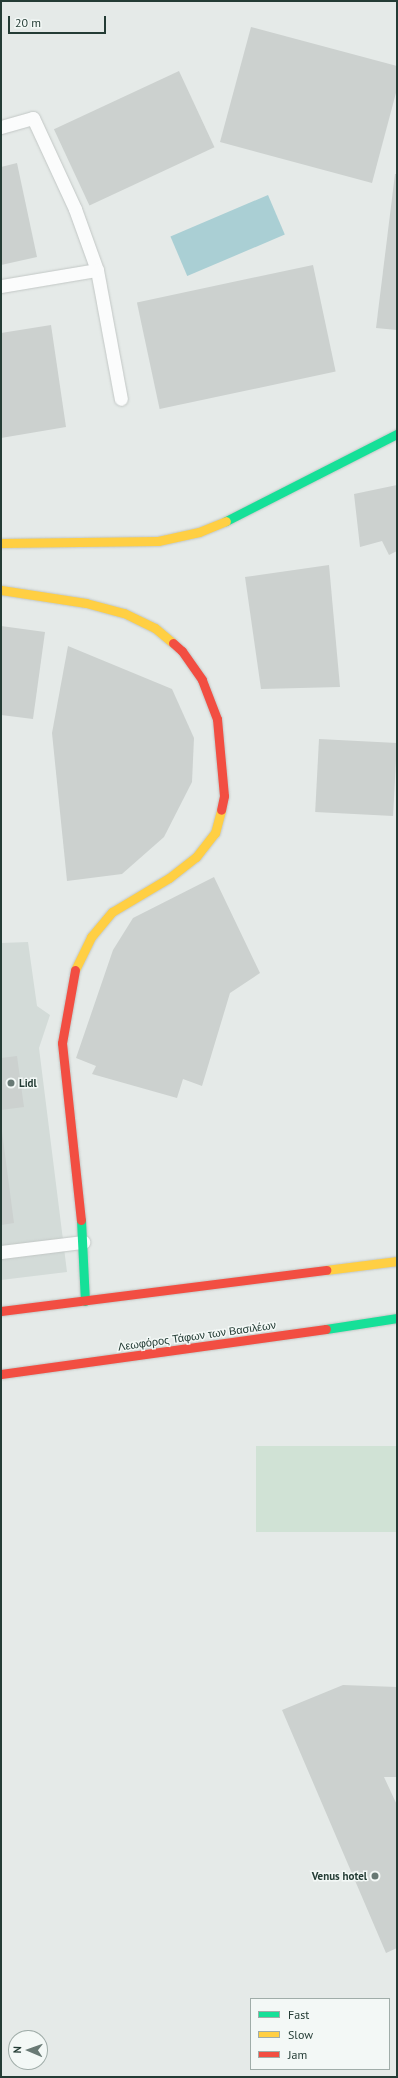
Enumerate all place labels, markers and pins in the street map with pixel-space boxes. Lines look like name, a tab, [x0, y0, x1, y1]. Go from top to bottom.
place label: Lidl	[19, 1076, 37, 1090]
marker: Lidl	[6, 1078, 16, 1088]
place label: Venus hotel	[312, 1869, 367, 1883]
marker: Venus hotel	[370, 1871, 380, 1881]

